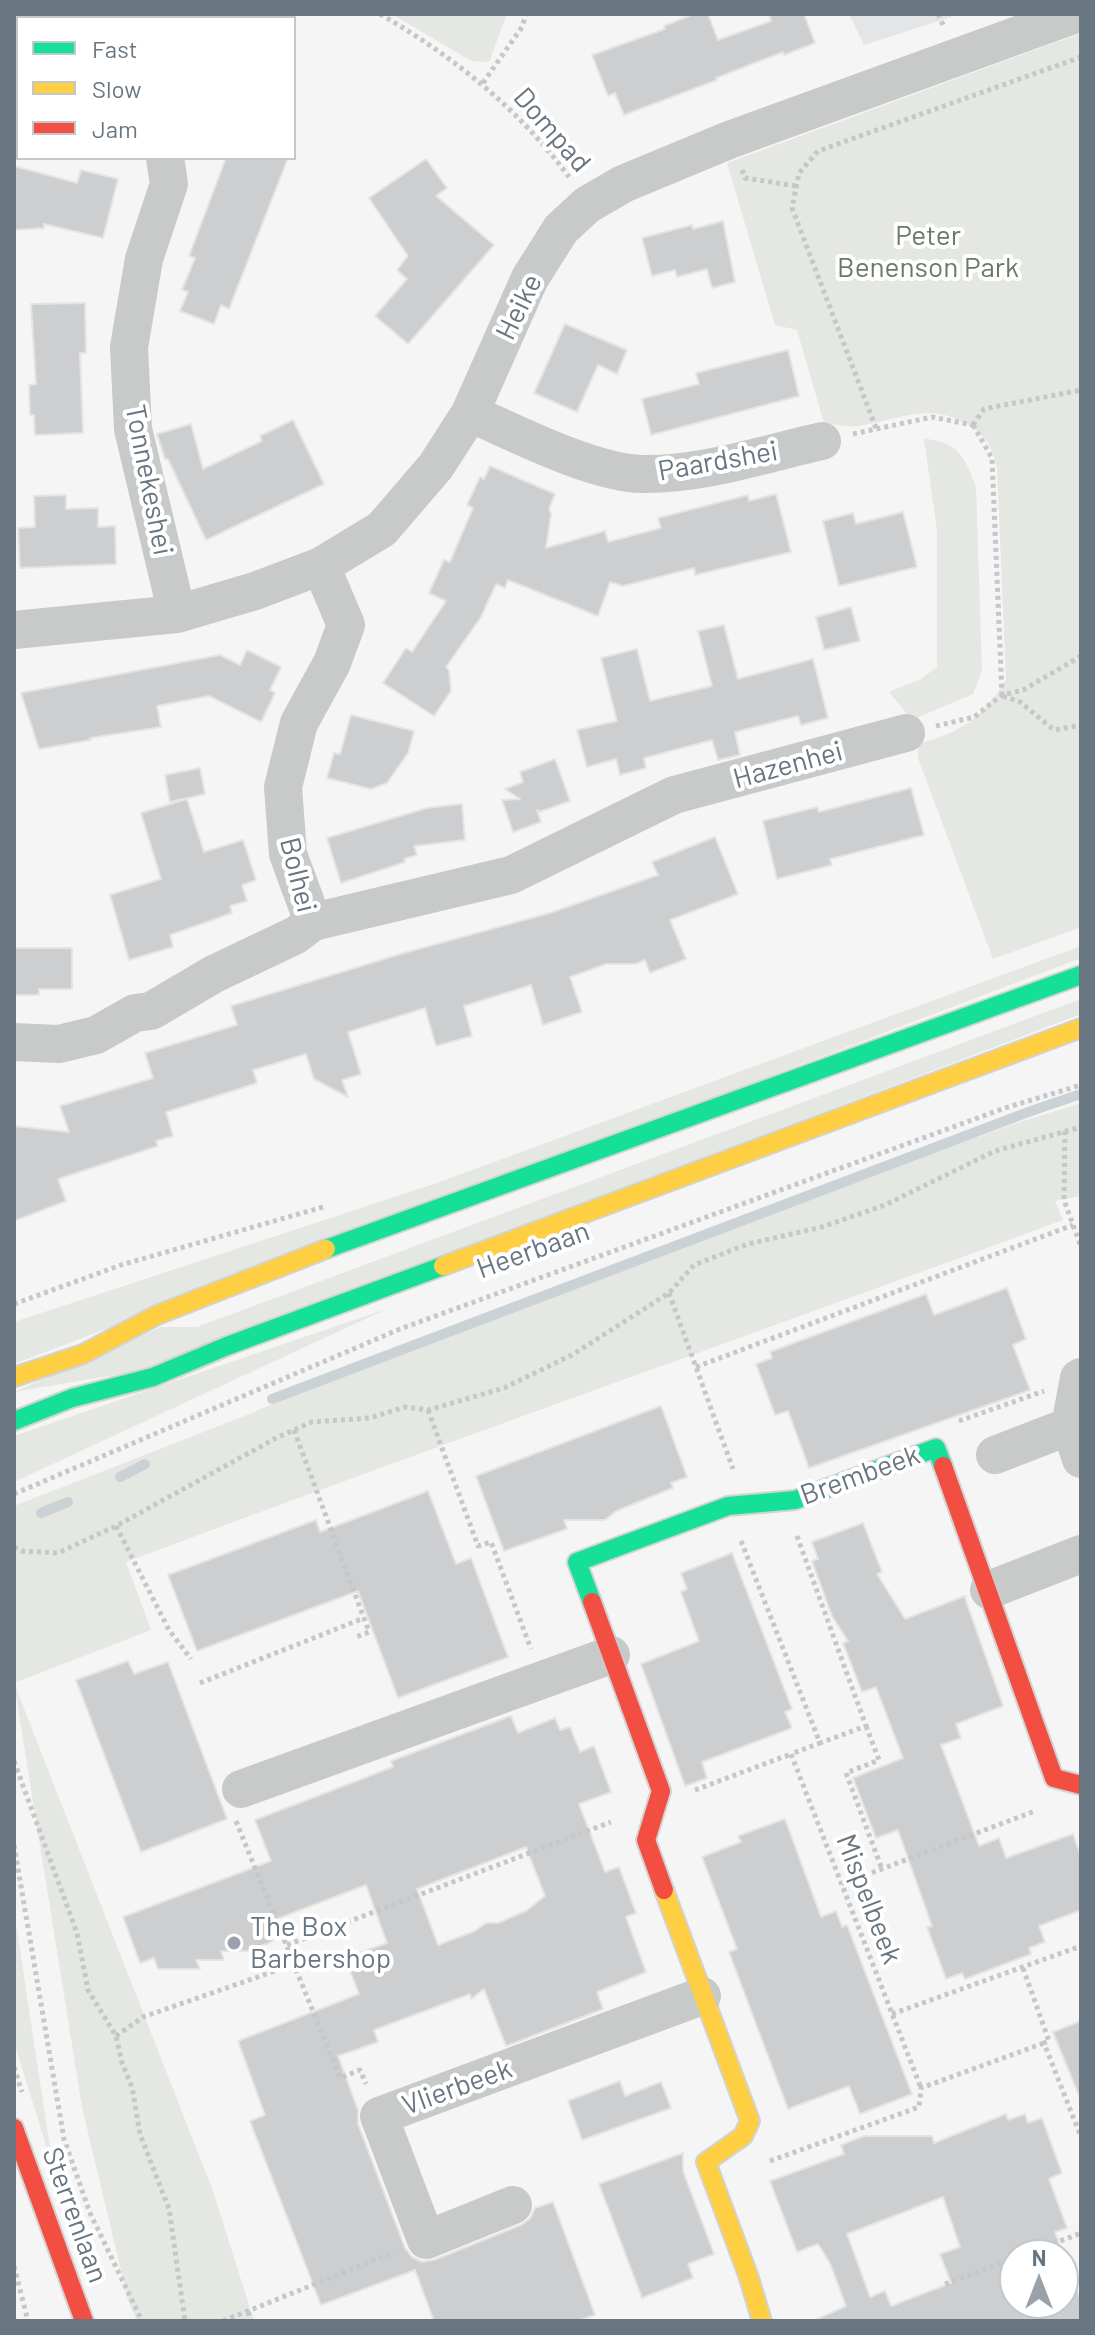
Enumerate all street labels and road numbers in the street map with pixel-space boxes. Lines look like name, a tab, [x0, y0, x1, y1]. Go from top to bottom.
street label: Dompad	[506, 81, 598, 179]
street label: Heike	[489, 269, 549, 345]
street label: Tonnekeshei	[118, 402, 180, 558]
street label: Paardshei	[656, 434, 780, 488]
street label: Hazenhei	[730, 734, 846, 796]
street label: Bolhei	[272, 834, 324, 916]
street label: Heerbaan	[472, 1214, 594, 1286]
street label: Brembeek	[796, 1438, 924, 1512]
street label: Mispelbeek	[829, 1829, 909, 1969]
street label: Vlierbeek	[398, 2052, 516, 2122]
street label: Sterrenlaan	[35, 2143, 115, 2287]

